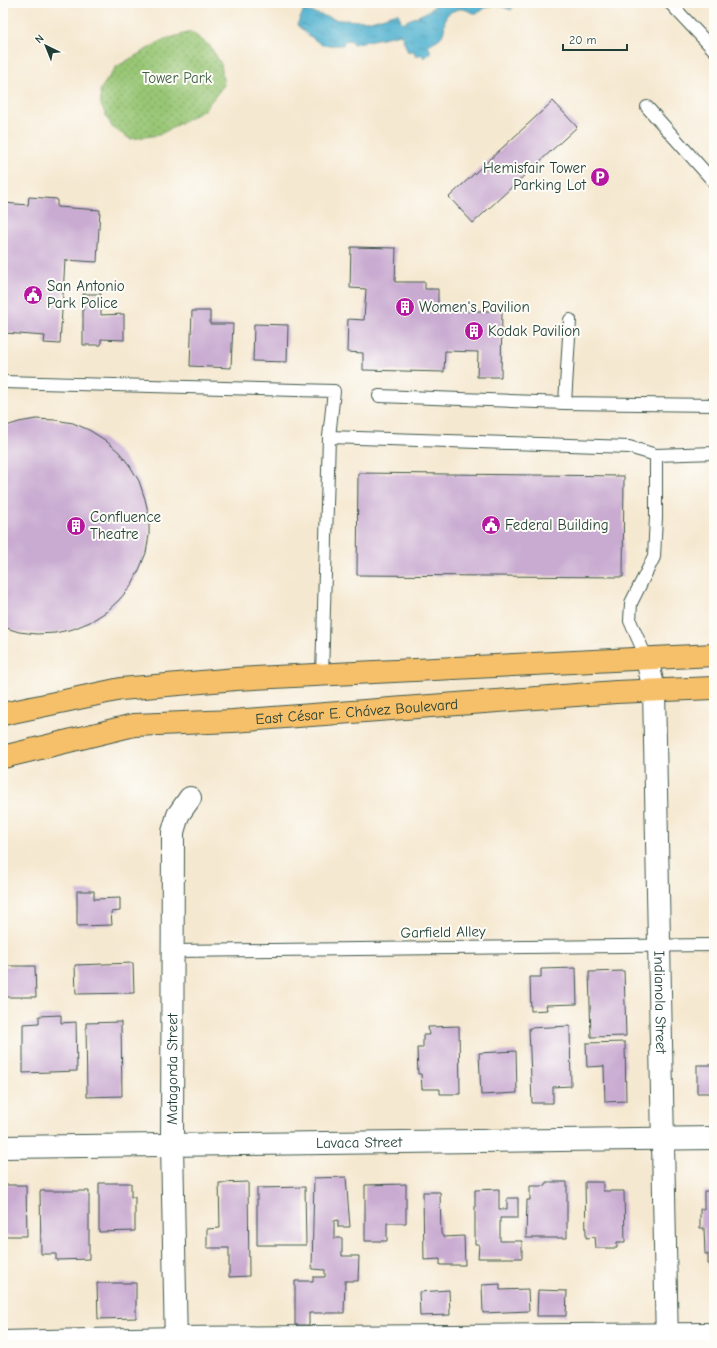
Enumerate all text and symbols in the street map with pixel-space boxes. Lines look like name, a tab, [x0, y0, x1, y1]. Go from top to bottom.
north arrow	[26, 26, 66, 66]
scale bar	[563, 26, 627, 52]
text: N	[32, 32, 47, 46]
text: 20 m	[569, 33, 597, 47]
park label: Tower Park	[142, 69, 213, 87]
place label: Hemisfair Tower Parking Lot	[483, 159, 587, 194]
parking icon: Hemisfair Tower Parking Lot	[589, 166, 611, 188]
place label: San Antonio Park Police	[47, 277, 125, 312]
public building icon: San Antonio Park Police	[22, 284, 44, 306]
building icon: Women's Pavilion	[394, 296, 416, 318]
place label: Women's Pavilion	[419, 298, 530, 316]
building icon: Kodak Pavilion	[463, 320, 485, 342]
place label: Kodak Pavilion	[488, 322, 580, 340]
place label: Confluence Theatre	[90, 508, 162, 543]
public building icon: Federal Building	[480, 514, 502, 536]
building icon: Confluence Theatre	[65, 515, 87, 537]
place label: Federal Building	[505, 516, 609, 534]
street label: East César E. Chávez Boulevard	[255, 695, 459, 728]
street label: Garfield Alley	[400, 922, 486, 942]
street label: Indianola Street	[650, 950, 670, 1055]
street label: Matagorda Street	[163, 1012, 181, 1125]
street label: Lavaca Street	[316, 1133, 403, 1152]

